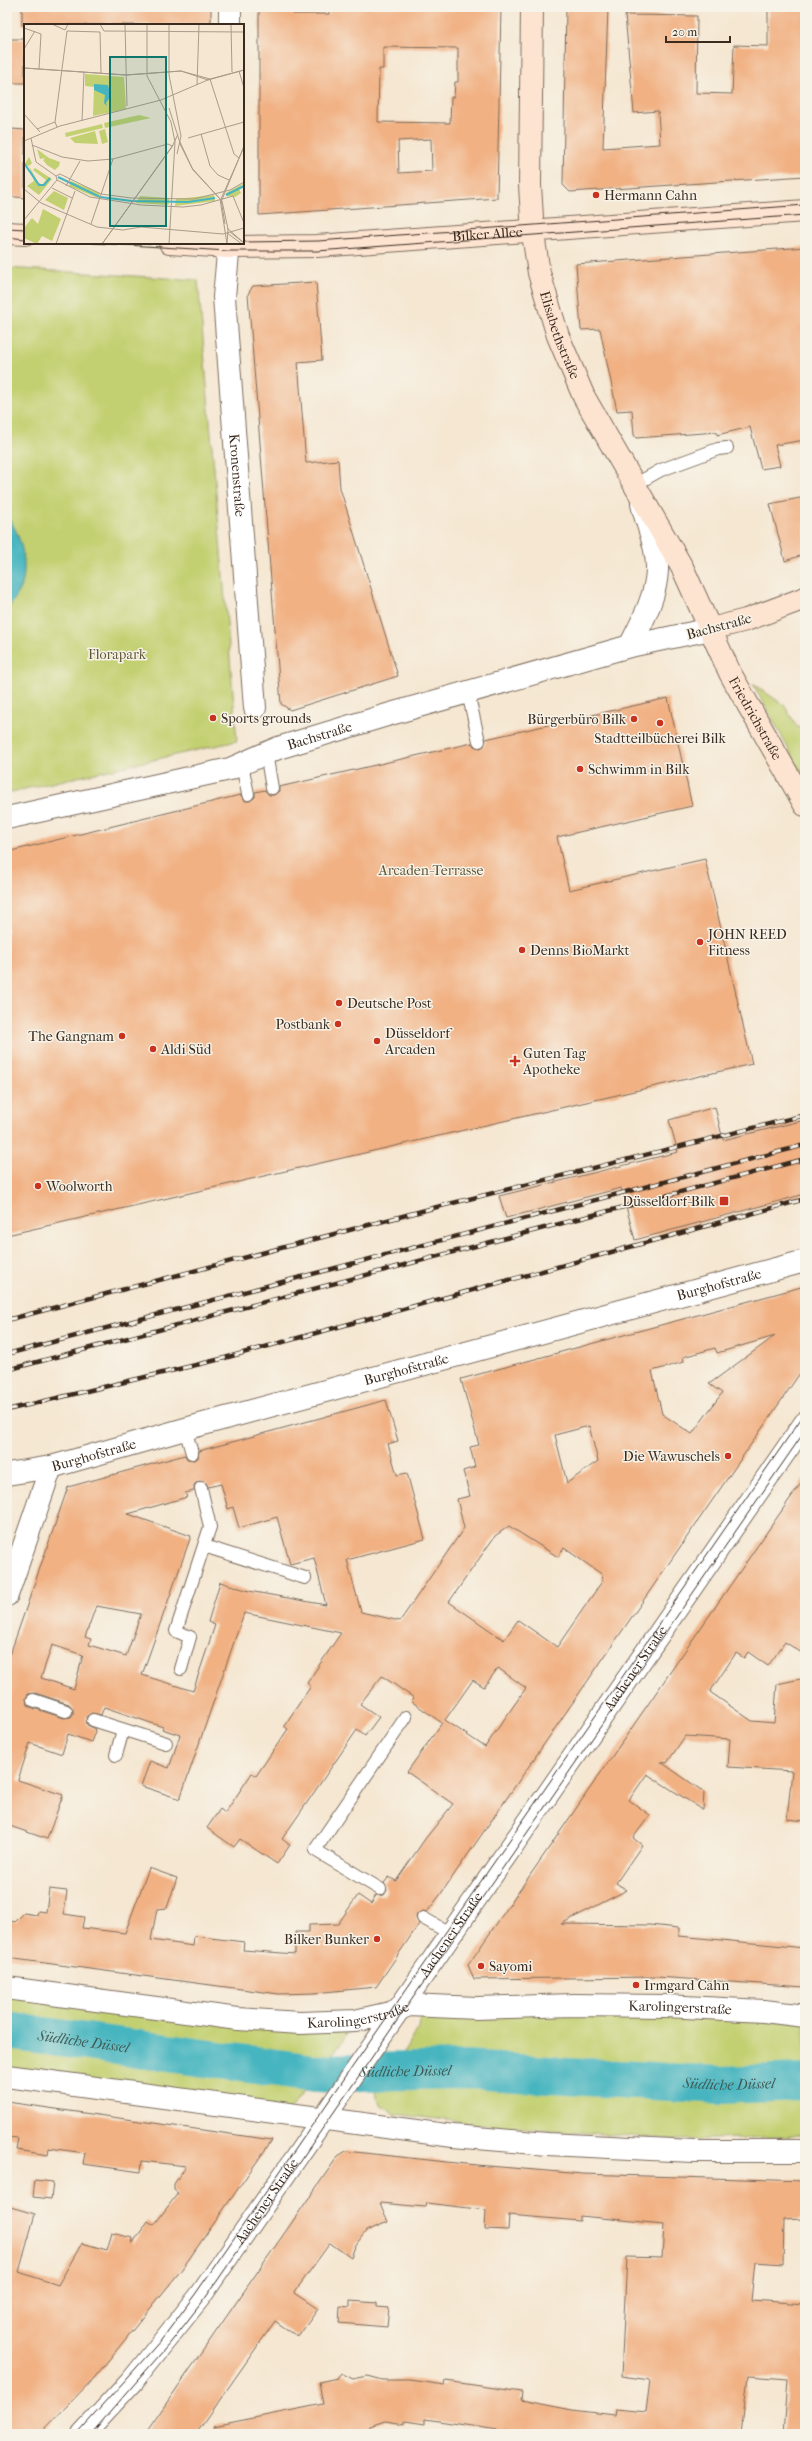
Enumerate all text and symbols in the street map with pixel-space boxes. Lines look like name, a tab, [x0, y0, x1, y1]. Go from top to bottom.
scale bar	[666, 18, 730, 44]
inset map	[24, 24, 244, 244]
text: 20 m	[672, 25, 697, 39]
place label: Hermann Cahn	[604, 187, 697, 204]
marker: Hermann Cahn	[591, 190, 601, 200]
street label: Bilker Allee	[452, 223, 523, 245]
street label: Elisabethstraße	[536, 289, 583, 382]
street label: Kronenstraße	[225, 433, 249, 518]
street label: Bachstraße	[685, 610, 754, 643]
park label: Florapark	[88, 646, 147, 663]
street label: Friedrichstraße	[725, 673, 786, 763]
place label: Sports grounds	[221, 710, 311, 727]
place label: Bürgerbüro Bilk	[527, 711, 627, 728]
marker: Sports grounds	[208, 713, 218, 723]
marker: Bürgerbüro Bilk	[629, 714, 639, 724]
street label: Bachstraße	[285, 718, 354, 754]
marker: Stadtteilbücherei Bilk	[655, 718, 665, 728]
place label: Stadtteilbücherei Bilk	[594, 730, 726, 747]
place label: Schwimm in Bilk	[588, 761, 690, 778]
marker: Schwimm in Bilk	[575, 764, 585, 774]
park label: Arcaden-Terrasse	[378, 862, 483, 879]
place label: JOHN REED Fitness	[707, 926, 787, 959]
marker: JOHN REED Fitness	[695, 937, 705, 947]
place label: Denns BioMarkt	[530, 942, 629, 959]
marker: Denns BioMarkt	[517, 945, 527, 955]
place label: Deutsche Post	[347, 995, 432, 1012]
marker: Deutsche Post	[334, 998, 344, 1008]
place label: Postbank	[275, 1016, 331, 1033]
marker: Postbank	[333, 1019, 343, 1029]
place label: Düsseldorf Arcaden	[384, 1025, 453, 1058]
place label: The Gangnam	[28, 1028, 114, 1045]
marker: The Gangnam	[117, 1031, 127, 1041]
marker: Düsseldorf Arcaden	[372, 1036, 382, 1046]
place label: Aldi Süd	[160, 1041, 212, 1058]
marker: Aldi Süd	[148, 1044, 158, 1054]
place label: Guten Tag Apotheke	[522, 1045, 587, 1078]
marker: Guten Tag Apotheke	[510, 1056, 520, 1066]
place label: Woolworth	[45, 1178, 113, 1195]
marker: Woolworth	[33, 1181, 43, 1191]
place label: Düsseldorf-Bilk	[622, 1193, 716, 1210]
marker: Düsseldorf-Bilk	[718, 1195, 730, 1207]
street label: Burghofstraße	[675, 1265, 763, 1304]
street label: Burghofstraße	[362, 1350, 451, 1389]
street label: Burghofstraße	[50, 1435, 138, 1475]
place label: Die Wawuschels	[623, 1448, 720, 1465]
marker: Die Wawuschels	[723, 1451, 733, 1461]
street label: Aachener Straße	[600, 1623, 671, 1715]
street label: Aachener Straße	[415, 1889, 487, 1981]
place label: Bilker Bunker	[284, 1931, 369, 1948]
marker: Bilker Bunker	[372, 1934, 382, 1944]
place label: Sayomi	[489, 1958, 532, 1975]
marker: Sayomi	[476, 1961, 486, 1971]
place label: Irmgard Cahn	[644, 1977, 729, 1994]
marker: Irmgard Cahn	[631, 1980, 641, 1990]
street label: Karolingerstraße	[307, 1998, 412, 2032]
street label: Karolingerstraße	[628, 1998, 732, 2018]
water label: Südliche Düssel	[36, 2026, 132, 2057]
water label: Südliche Düssel	[358, 2061, 454, 2081]
water label: Südliche Düssel	[681, 2074, 777, 2094]
street label: Aachener Straße	[231, 2155, 302, 2248]

